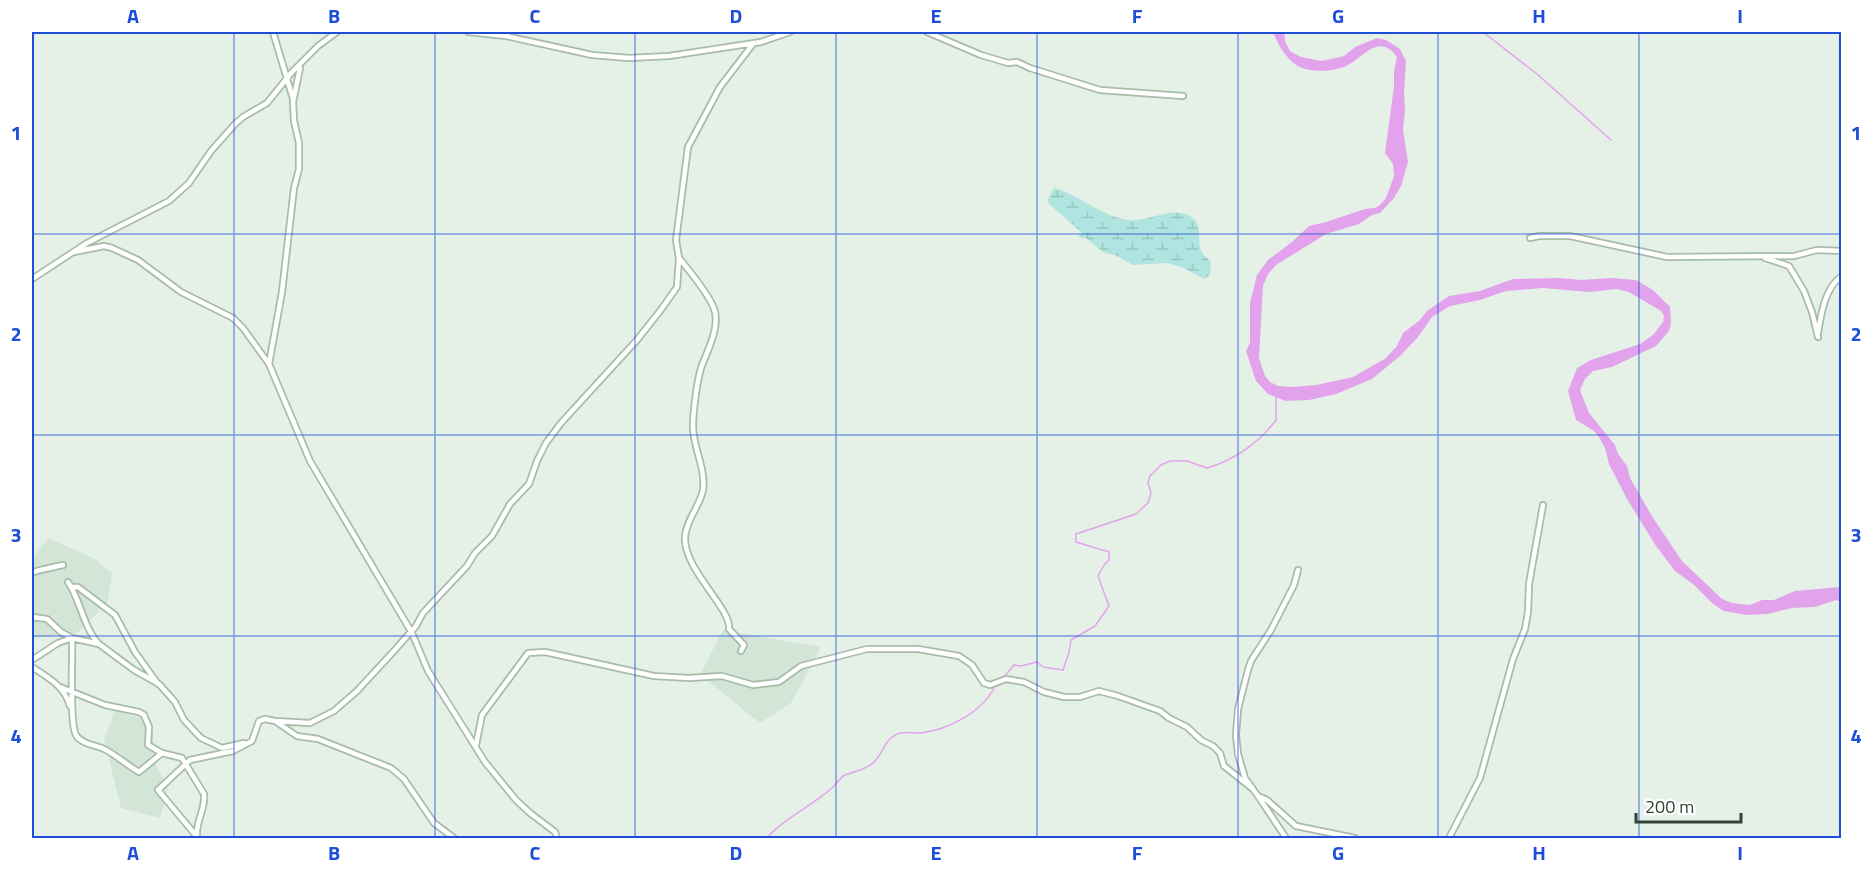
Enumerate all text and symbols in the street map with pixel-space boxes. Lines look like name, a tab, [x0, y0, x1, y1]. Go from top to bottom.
text: A	[127, 0, 139, 31]
text: B	[328, 0, 340, 31]
text: C	[530, 0, 541, 31]
text: D	[730, 0, 742, 31]
text: E	[930, 0, 942, 31]
text: F	[1132, 0, 1143, 31]
text: G	[1332, 0, 1344, 31]
text: H	[1532, 0, 1546, 31]
text: I	[1737, 0, 1743, 31]
text: 1	[10, 117, 22, 148]
text: 1	[1850, 117, 1862, 148]
text: 2	[10, 318, 22, 349]
text: 2	[1850, 318, 1862, 349]
text: 3	[10, 519, 22, 550]
text: 3	[1850, 519, 1862, 550]
text: 4	[10, 720, 22, 751]
text: 4	[1850, 720, 1862, 751]
scale bar	[1636, 786, 1741, 824]
text: 200 m	[1645, 793, 1694, 820]
text: A	[127, 837, 139, 868]
text: B	[328, 837, 340, 868]
text: C	[530, 837, 541, 868]
text: D	[730, 837, 742, 868]
text: E	[930, 837, 942, 868]
text: F	[1132, 837, 1143, 868]
text: G	[1332, 837, 1344, 868]
text: H	[1532, 837, 1546, 868]
text: I	[1737, 837, 1743, 868]

